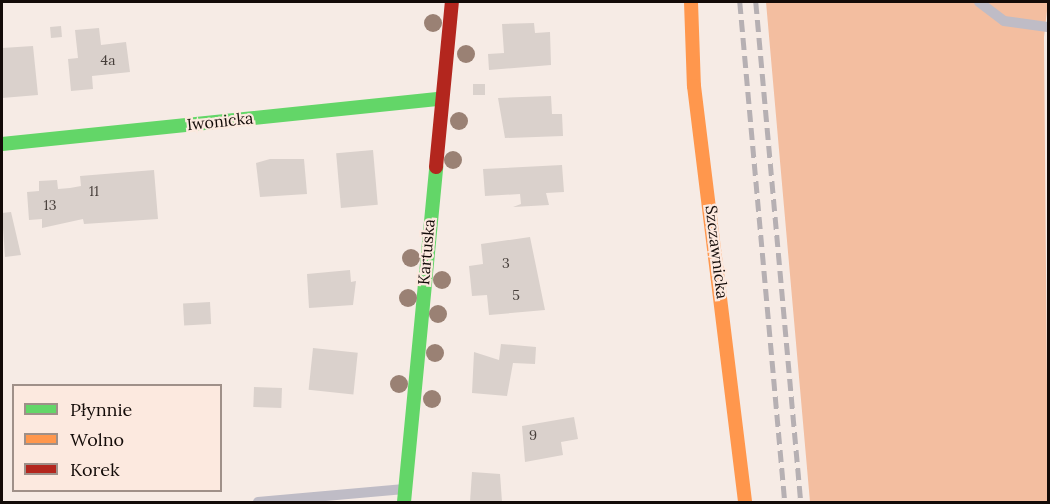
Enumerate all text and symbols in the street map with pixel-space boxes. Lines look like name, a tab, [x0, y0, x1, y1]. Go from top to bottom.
house number: 4a	[101, 52, 115, 68]
street label: Iwonicka	[186, 108, 254, 134]
house number: 11	[89, 183, 99, 199]
house number: 13	[44, 197, 56, 213]
street label: Szczawnicka	[702, 204, 732, 300]
street label: Kartuska	[414, 218, 438, 286]
house number: 3	[502, 255, 510, 271]
house number: 5	[512, 287, 520, 303]
legend	[12, 384, 222, 492]
text: Płynnie	[70, 398, 132, 421]
house number: 9	[529, 427, 537, 443]
text: Wolno	[70, 428, 124, 451]
text: Korek	[70, 458, 120, 481]

